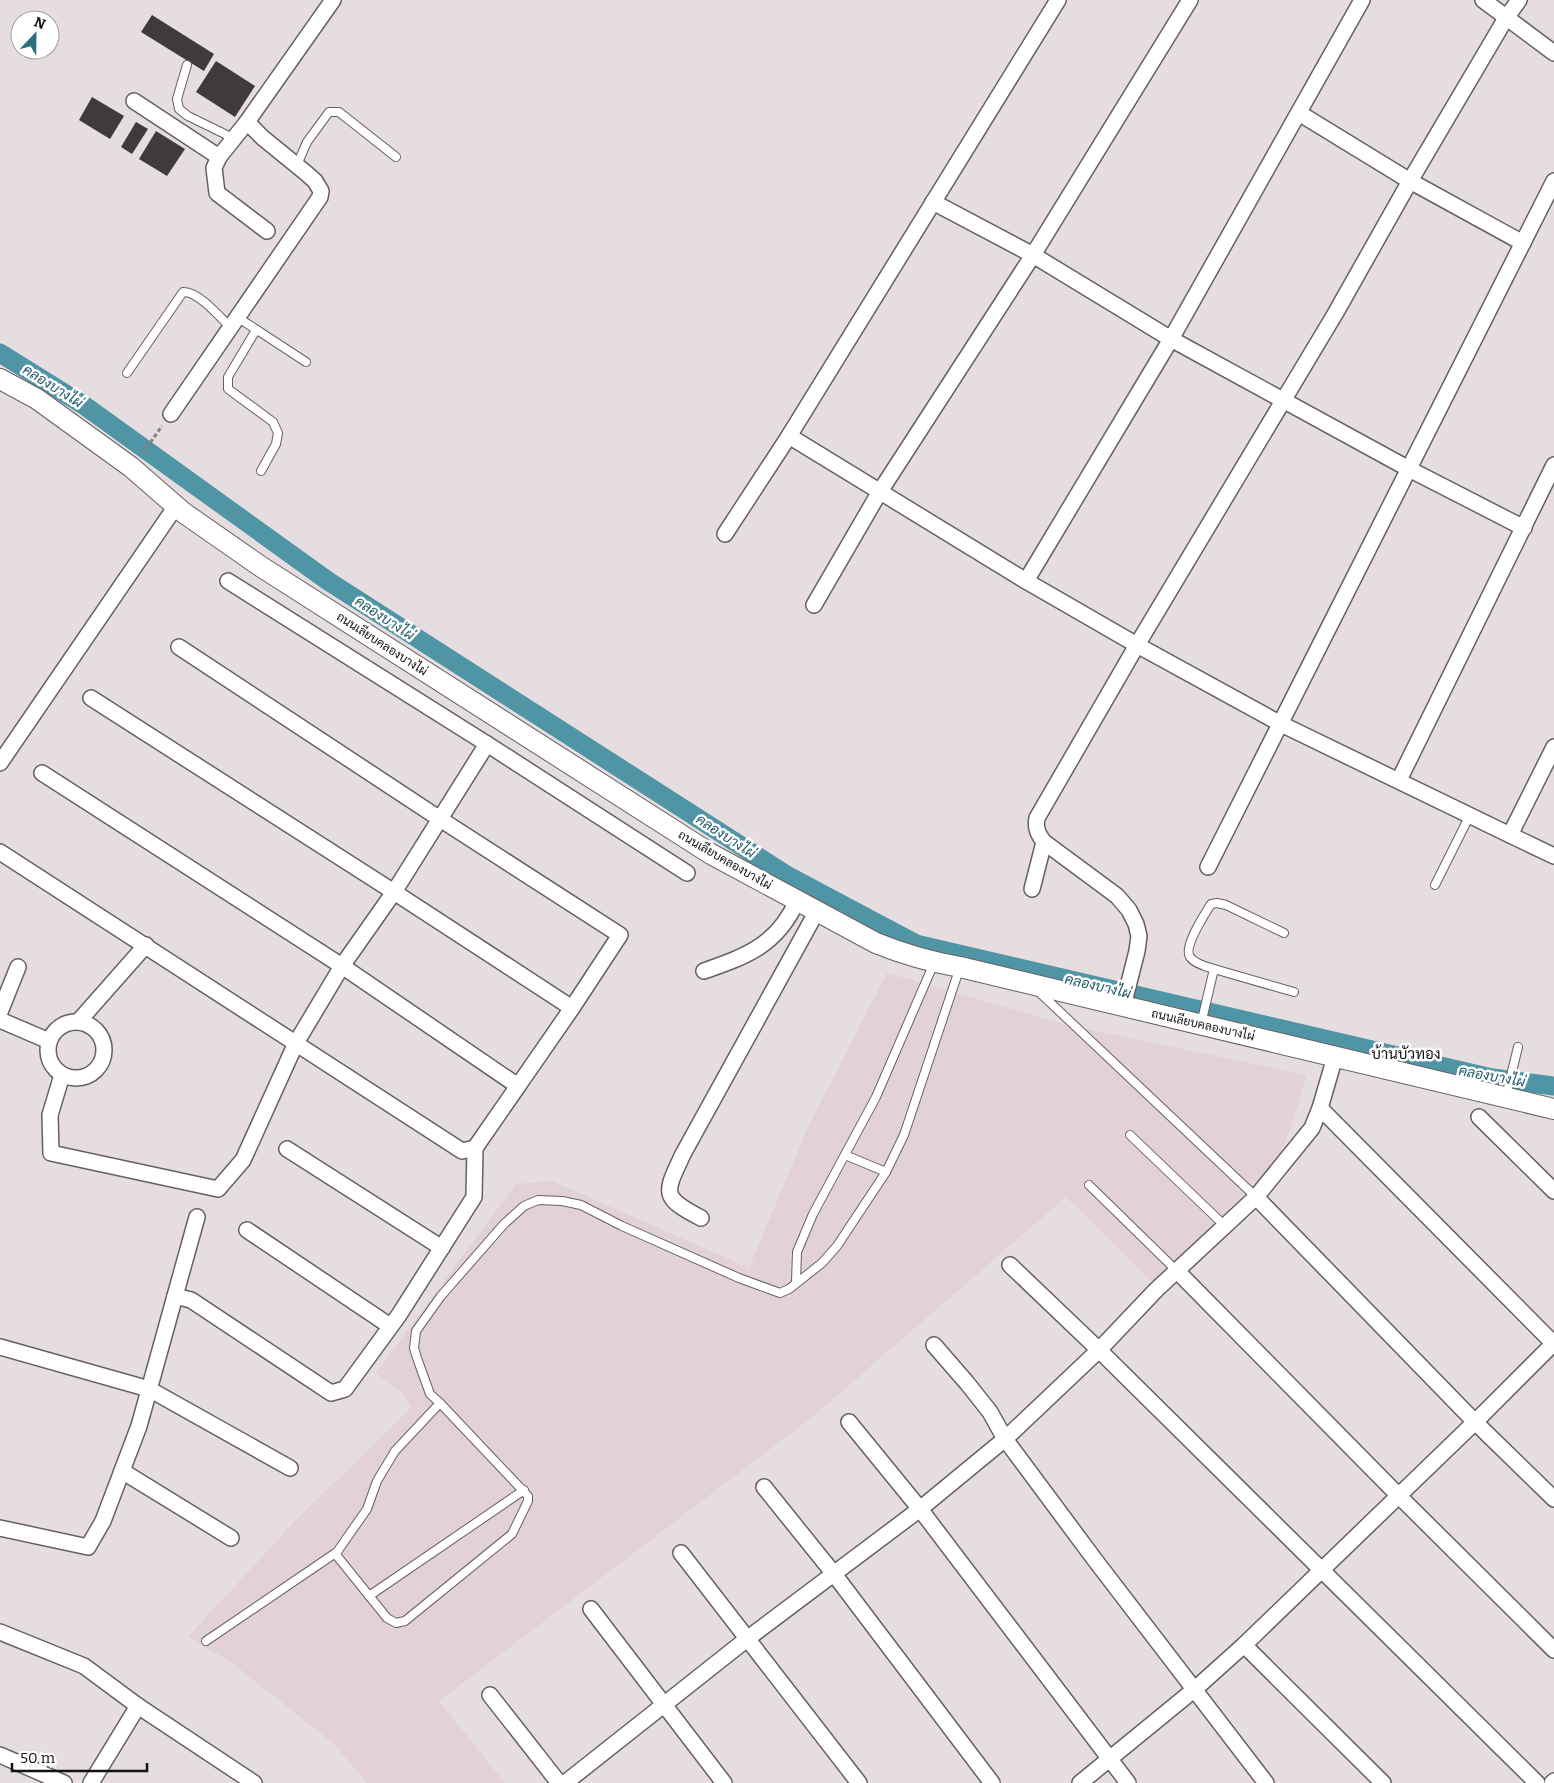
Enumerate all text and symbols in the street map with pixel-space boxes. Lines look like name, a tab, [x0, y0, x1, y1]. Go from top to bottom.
north arrow	[10, 10, 60, 60]
text: N	[31, 14, 48, 33]
water label: คลองบางไผ่	[20, 361, 87, 412]
water label: คลองบางไผ่	[352, 593, 419, 644]
street label: ถนนเลียบคลองบางไผ่	[334, 609, 431, 679]
water label: คลองบางไผ่	[693, 811, 760, 862]
street label: ถนนเลียบคลองบางไผ่	[676, 827, 775, 892]
water label: คลองบางไผ่	[1063, 971, 1134, 1003]
street label: ถนนเลียบคลองบางไผ่	[1150, 1005, 1256, 1044]
district label: บ้านบัวทอง	[1371, 1044, 1441, 1063]
water label: คลองบางไผ่	[1457, 1062, 1528, 1091]
scale bar	[12, 1740, 148, 1772]
text: 50 m	[20, 1749, 56, 1767]

